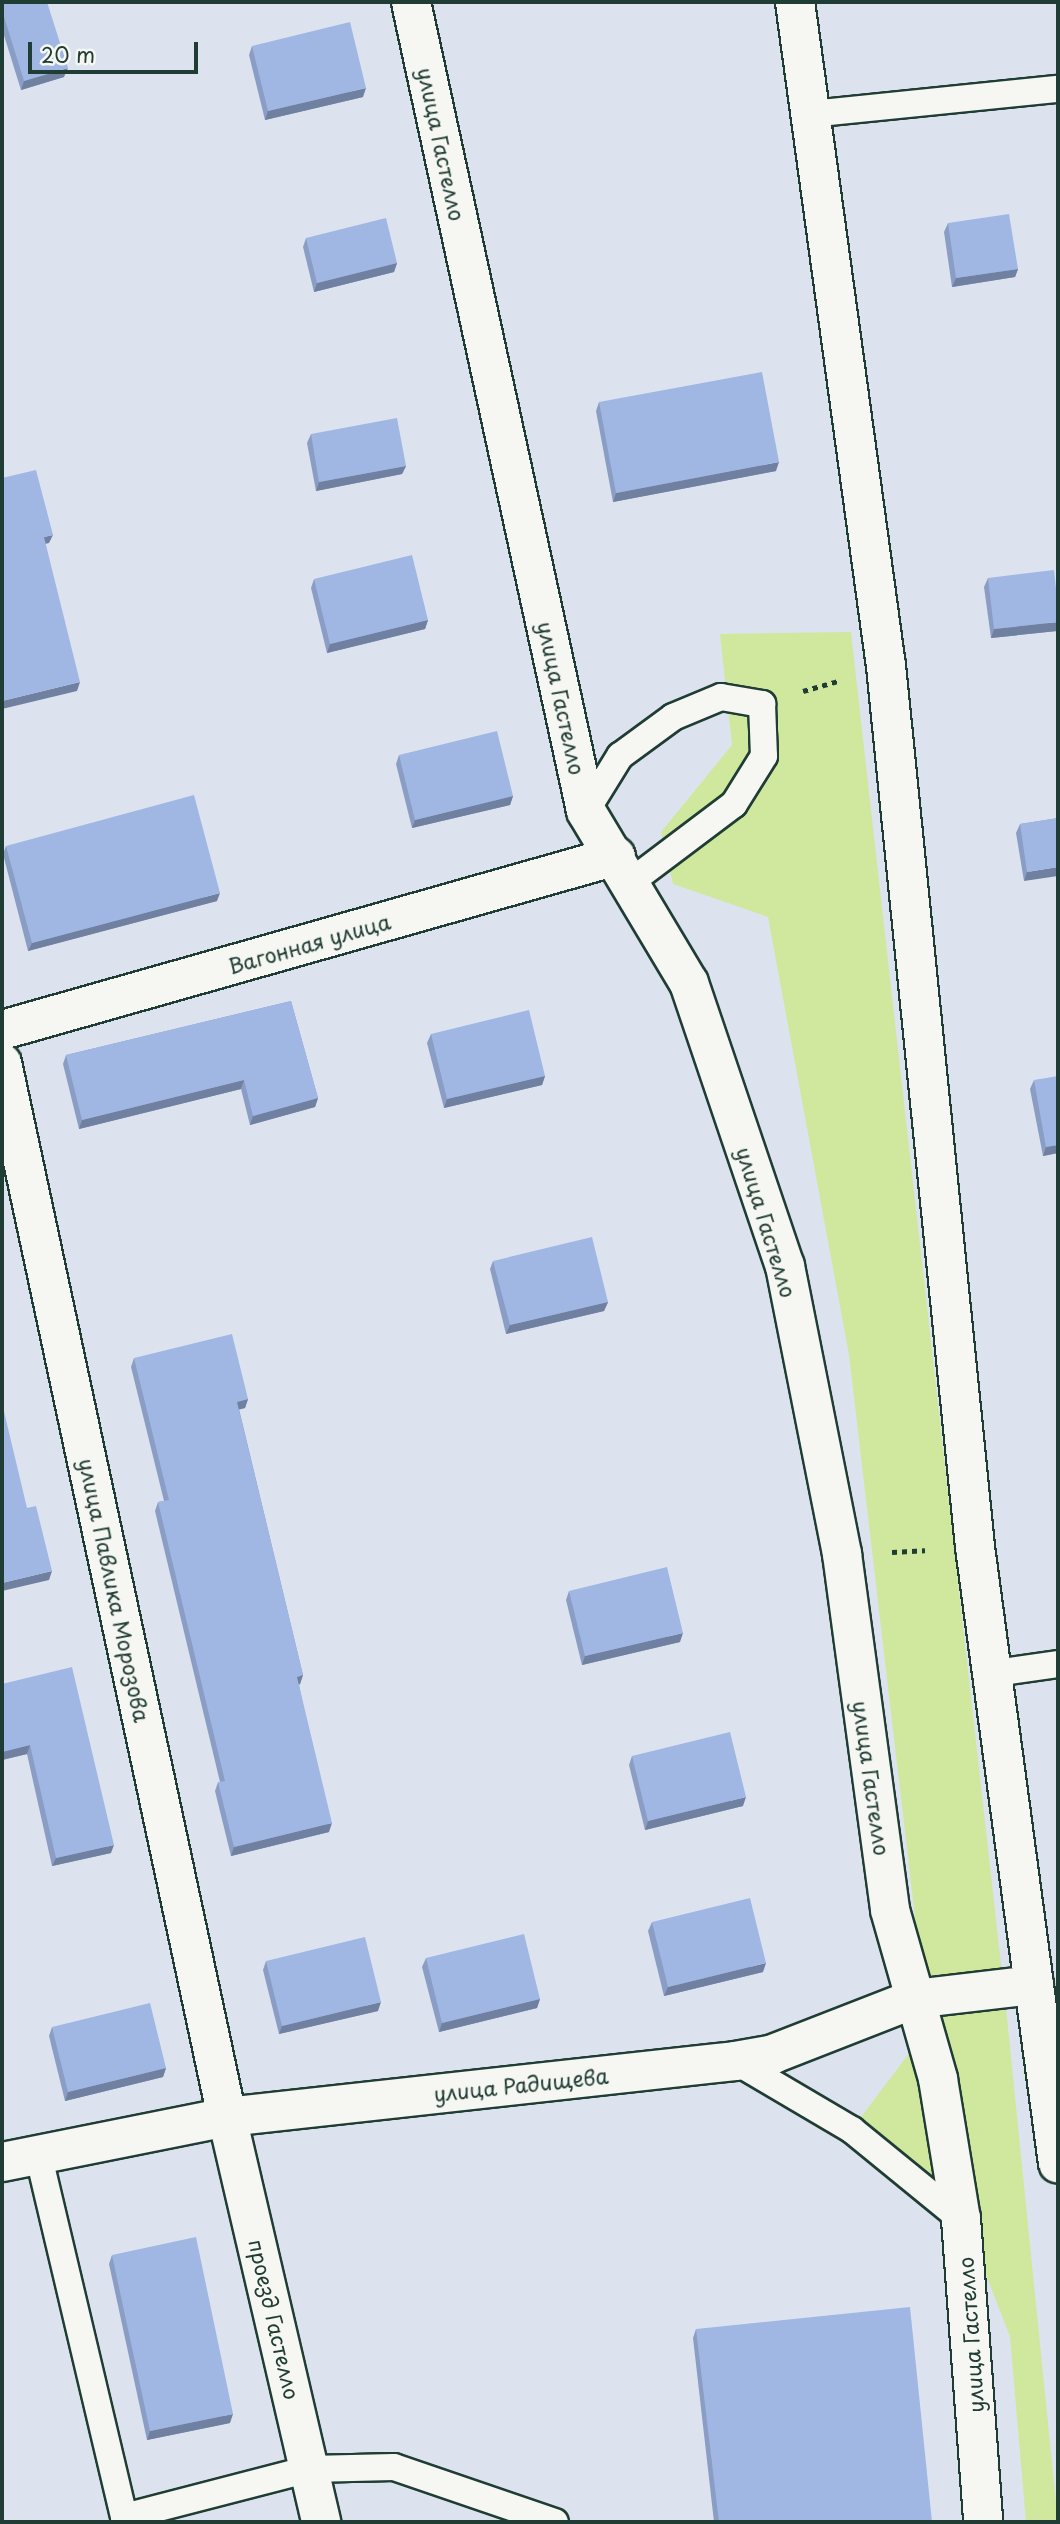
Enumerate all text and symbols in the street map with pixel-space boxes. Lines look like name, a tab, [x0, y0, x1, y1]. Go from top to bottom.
scale bar	[32, 28, 201, 72]
text: 20 m	[41, 38, 95, 70]
street label: улица Гастелло	[413, 65, 471, 223]
street label: улица Гастелло	[533, 619, 591, 777]
street label: Вагонная улица	[224, 908, 394, 978]
street label: улица Гастелло	[732, 1143, 802, 1301]
street label: улица Павлика Морозова	[75, 1456, 155, 1724]
street label: улица Гастелло	[849, 1699, 895, 1857]
street label: улица Радищева	[432, 2062, 610, 2106]
street label: проезд Гастелло	[244, 2236, 306, 2402]
street label: улица Гастелло	[952, 2256, 988, 2414]

